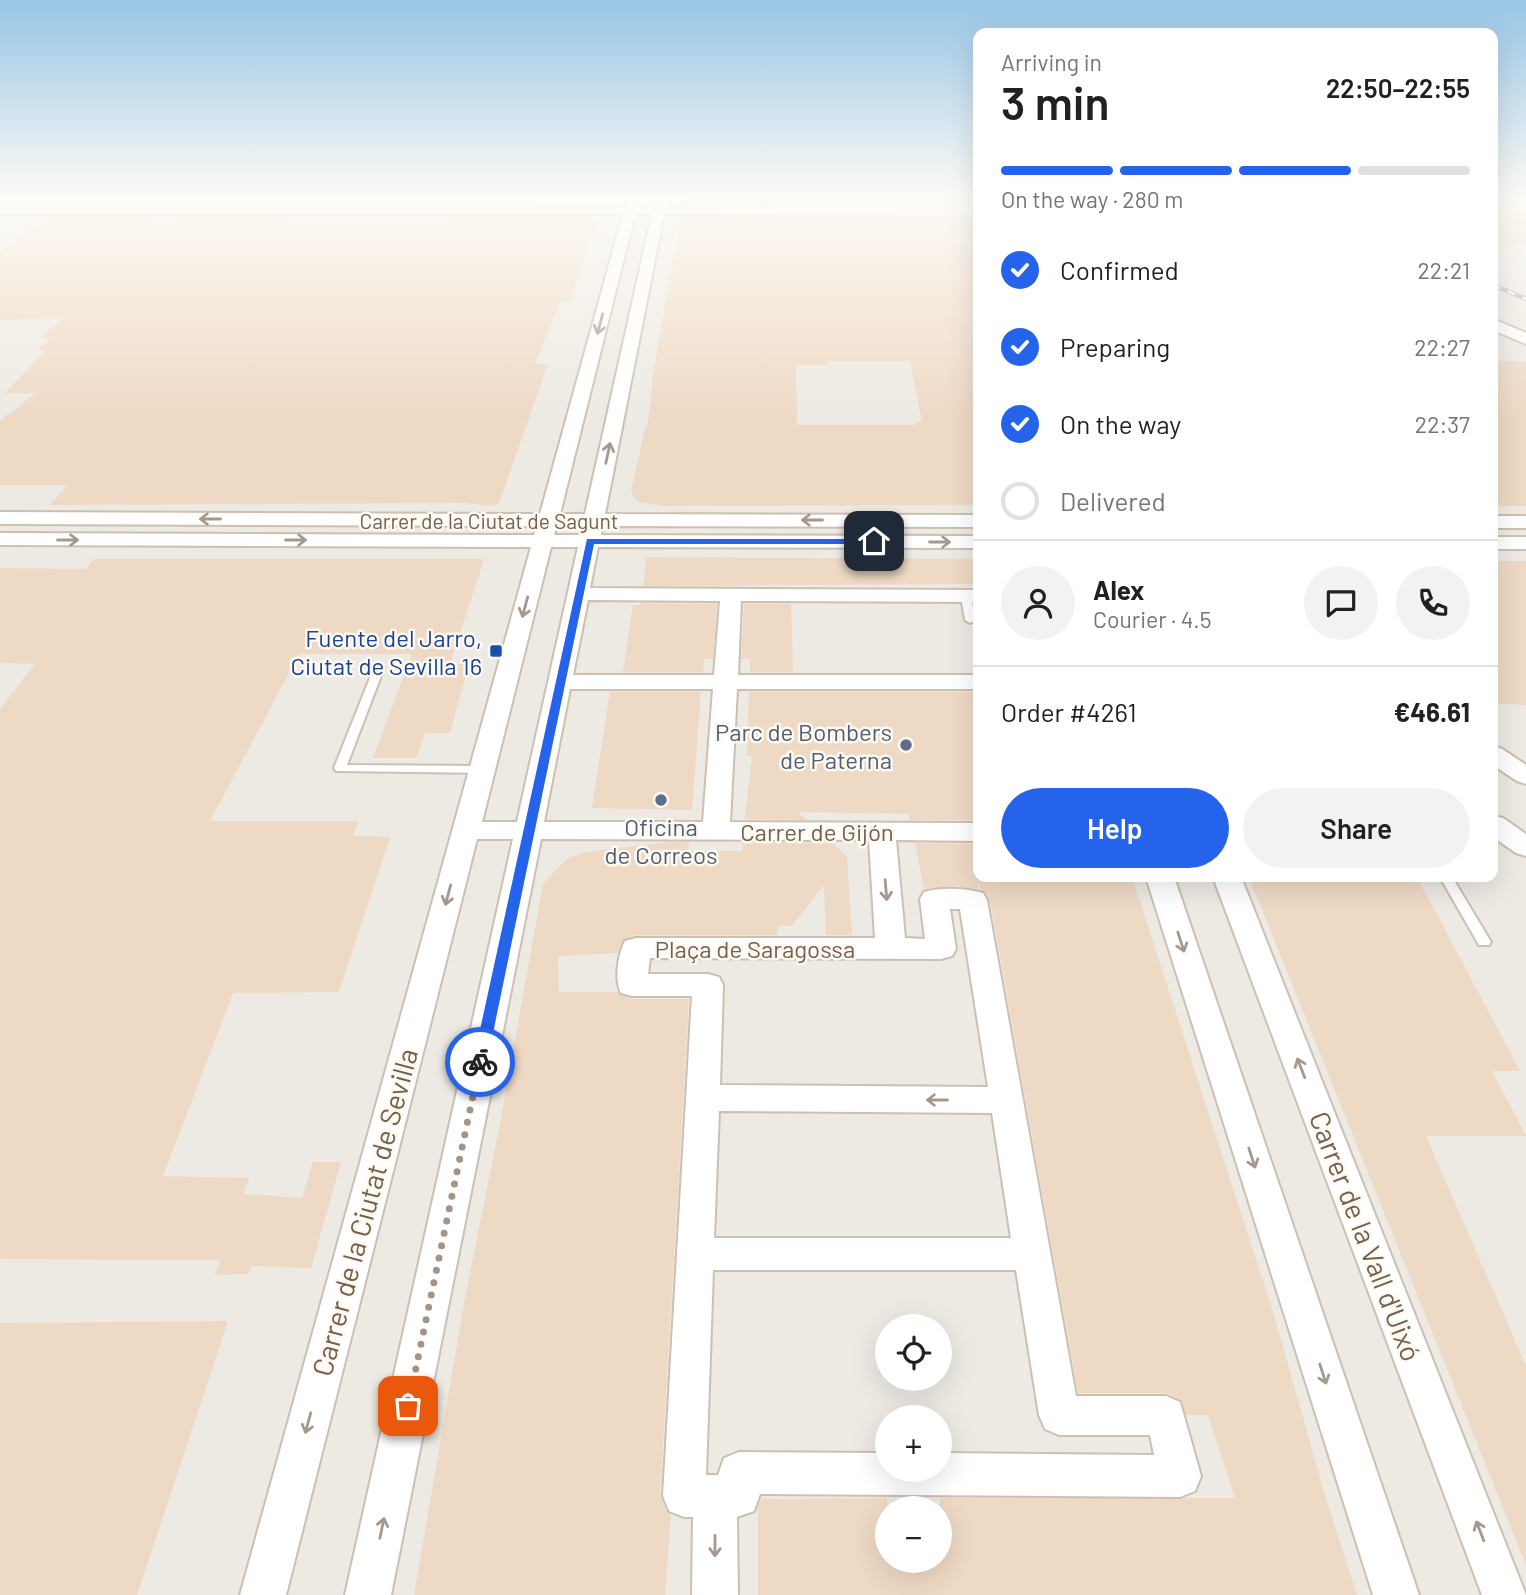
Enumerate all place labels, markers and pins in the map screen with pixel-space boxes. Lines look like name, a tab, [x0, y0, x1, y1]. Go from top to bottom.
pin	[844, 511, 904, 571]
place label: Fuente del Jarro, Ciutat de Sevilla 16	[290, 623, 482, 680]
marker: Fuente del Jarro, Ciutat de Sevilla 16	[488, 643, 504, 659]
place label: Parc de Bombers de Paterna	[715, 717, 892, 774]
marker: Parc de Bombers de Paterna	[898, 737, 914, 753]
marker: Oficina de Correos	[653, 792, 669, 808]
place label: Oficina de Correos	[604, 812, 718, 869]
pin	[378, 1376, 438, 1436]

